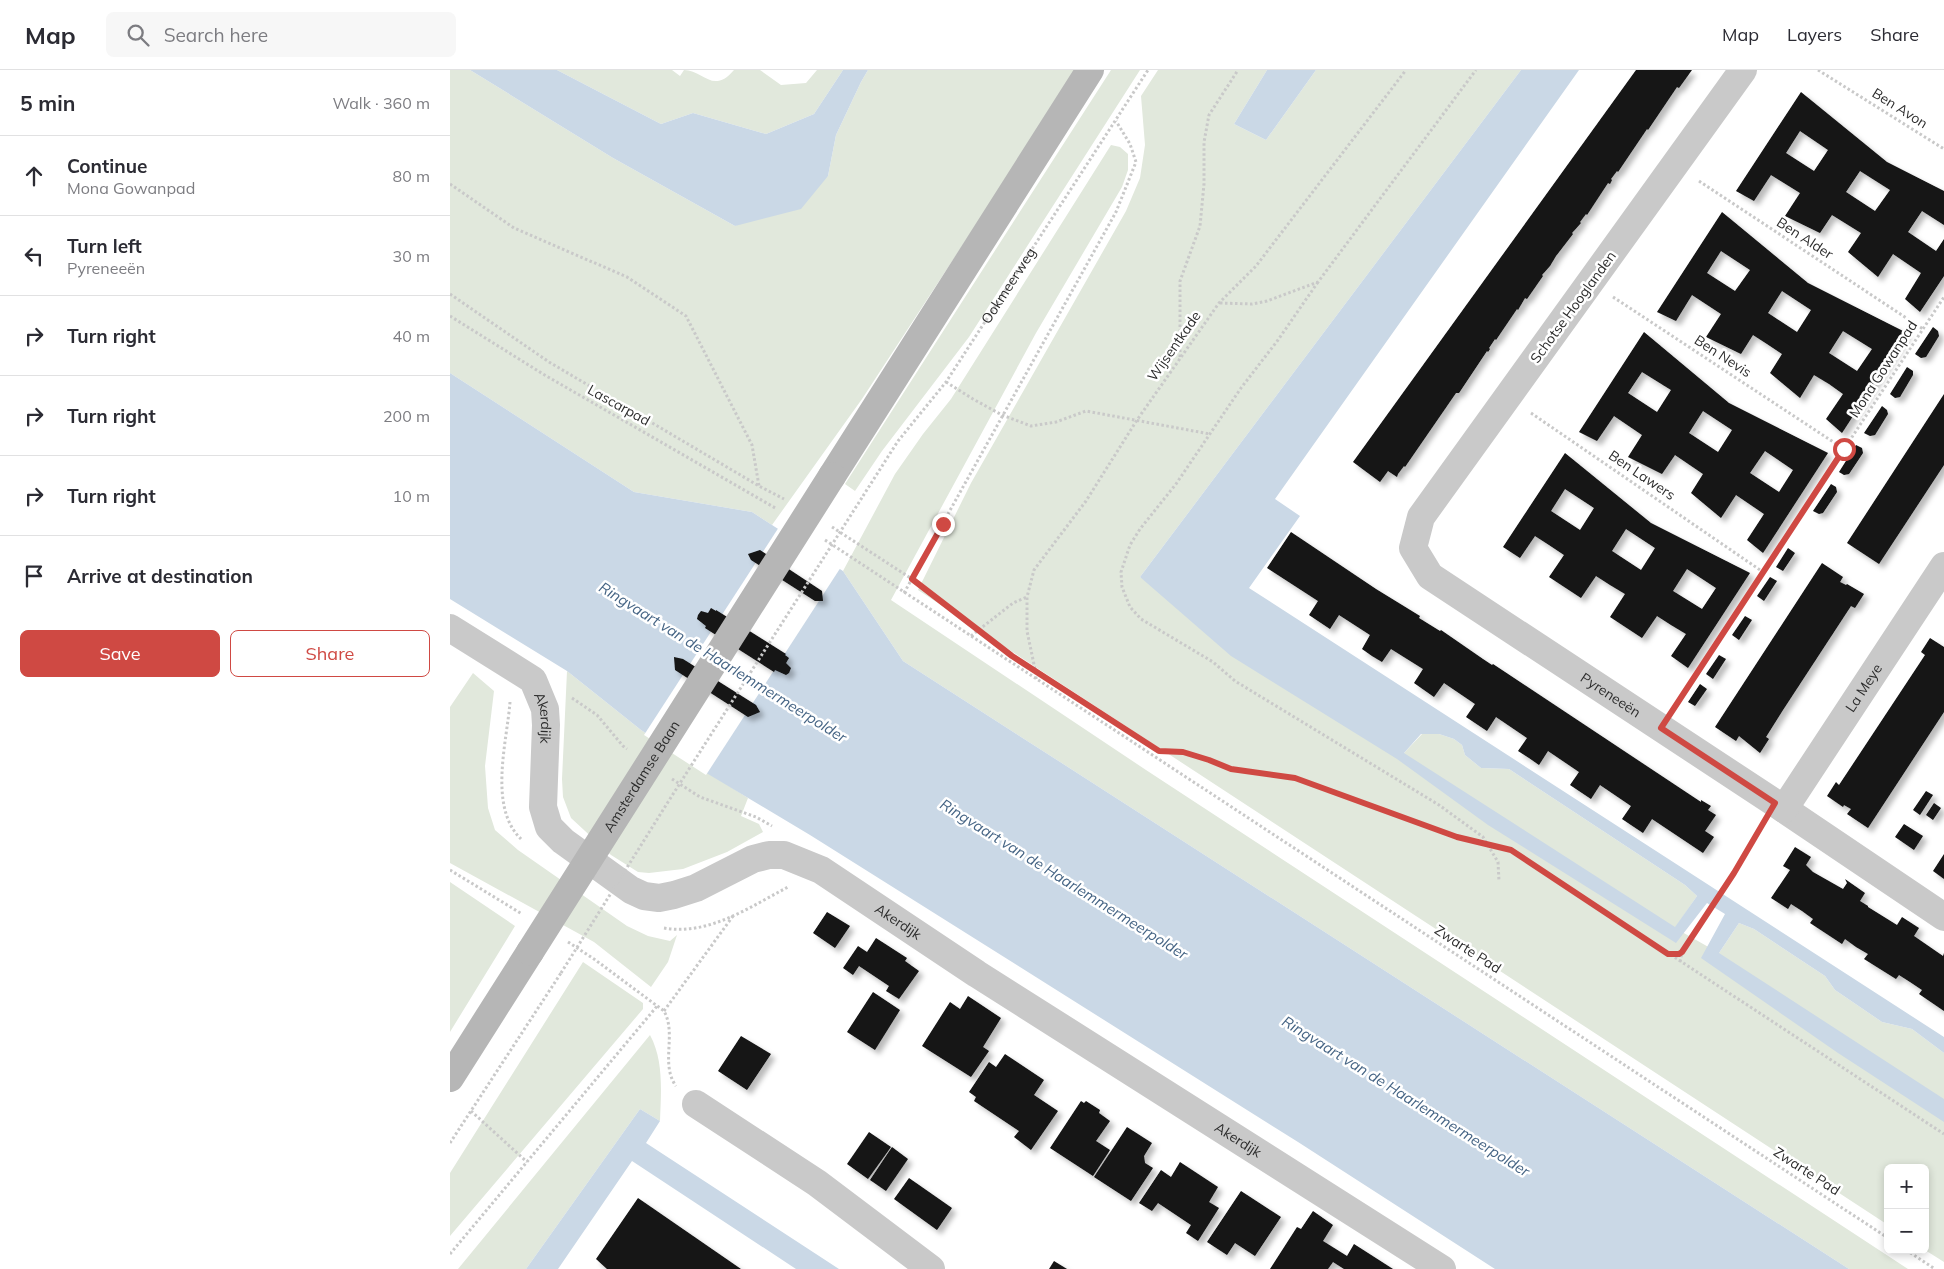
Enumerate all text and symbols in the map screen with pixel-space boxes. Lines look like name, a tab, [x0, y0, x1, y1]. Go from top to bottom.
search box	[106, 12, 456, 57]
text: Map	[25, 20, 76, 50]
icon: search	[124, 21, 152, 49]
text: Search here	[164, 23, 268, 47]
text: Map	[1722, 23, 1759, 46]
text: Layers	[1787, 23, 1842, 46]
text: Share	[1870, 23, 1919, 46]
street label: Ben Avon	[1869, 84, 1931, 132]
text: 5 min	[20, 90, 75, 116]
text: Walk · 360 m	[332, 93, 430, 113]
text: Continue	[67, 154, 147, 178]
icon: ahead	[20, 162, 48, 190]
text: 80 m	[393, 166, 430, 186]
text: Mona Gowanpad	[67, 178, 195, 198]
street label: Ben Alder	[1773, 213, 1837, 263]
text: Turn left	[67, 234, 142, 258]
icon: left	[20, 242, 48, 270]
street label: Ookmeerweg	[977, 244, 1040, 327]
text: 30 m	[393, 246, 430, 266]
street label: Schotse Hooglanden	[1526, 247, 1620, 367]
text: Pyreneeën	[67, 258, 145, 278]
street label: Wijsentkade	[1143, 307, 1205, 385]
street label: Mona Gowanpad	[1845, 317, 1921, 421]
icon: right	[20, 322, 48, 350]
text: Turn right	[67, 324, 156, 348]
text: 40 m	[393, 326, 430, 346]
street label: Ben Nevis	[1691, 331, 1755, 381]
street label: Lascarpad	[585, 381, 653, 429]
icon: right	[20, 402, 48, 430]
text: Turn right	[67, 404, 156, 428]
text: 200 m	[383, 406, 430, 426]
route start	[1833, 438, 1856, 461]
street label: Ben Lawers	[1605, 446, 1679, 504]
icon: right	[20, 482, 48, 510]
text: Turn right	[67, 484, 156, 508]
text: 10 m	[393, 486, 430, 506]
route end	[932, 513, 955, 536]
icon: arrive	[20, 562, 48, 590]
text: Arrive at destination	[67, 564, 253, 588]
water label: Ringvaart van de Haarlemmermeerpolder	[596, 578, 851, 747]
button: Save	[20, 630, 220, 677]
button: Share	[230, 630, 430, 677]
street label: La Meye	[1841, 660, 1886, 715]
street label: Pyreneeën	[1577, 669, 1644, 721]
street label: Akerdijk	[530, 689, 555, 745]
street label: Amsterdamse Baan	[599, 717, 684, 836]
water label: Ringvaart van de Haarlemmermeerpolder	[937, 795, 1192, 964]
street label: Akerdijk	[872, 900, 926, 944]
street label: Zwarte Pad	[1431, 921, 1505, 977]
water label: Ringvaart van de Haarlemmermeerpolder	[1279, 1012, 1534, 1181]
street label: Akerdijk	[1211, 1118, 1266, 1162]
street label: Zwarte Pad	[1770, 1143, 1844, 1199]
map controls	[1884, 1164, 1929, 1254]
button: +	[1884, 1164, 1929, 1209]
button: −	[1884, 1209, 1929, 1254]

